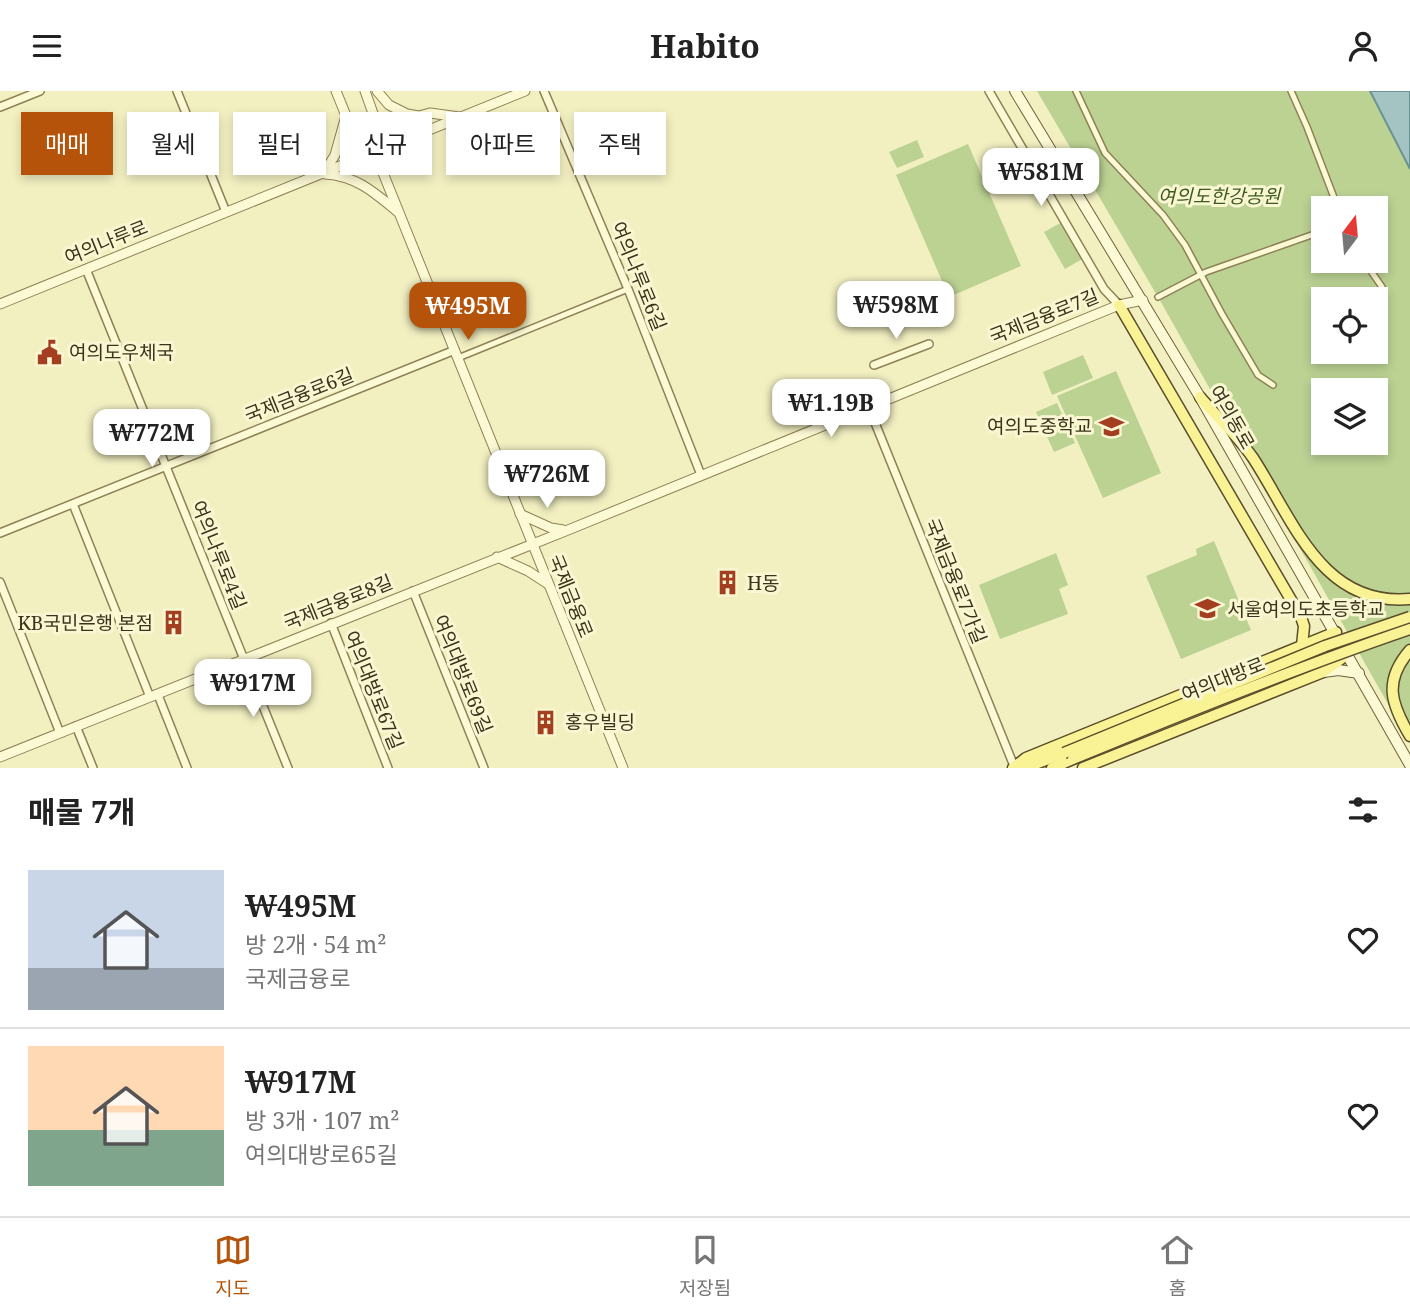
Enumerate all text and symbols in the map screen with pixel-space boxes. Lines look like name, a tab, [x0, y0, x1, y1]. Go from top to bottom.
text: Habito	[650, 24, 760, 67]
icon: menu	[28, 27, 66, 65]
icon: person	[1344, 27, 1382, 65]
chip: 매매	[21, 112, 113, 175]
chip: 월세	[127, 112, 219, 175]
chip: 필터	[233, 112, 326, 175]
chip: 신규	[340, 112, 432, 175]
chip: 아파트	[446, 112, 560, 175]
chip: 주택	[574, 112, 666, 175]
pin: ₩581M	[992, 149, 1090, 208]
text: ₩581M	[998, 155, 1084, 187]
park label: 여의도한강공원	[1158, 183, 1282, 209]
north arrow	[1311, 196, 1388, 273]
map controls	[1311, 196, 1388, 455]
street label: 여의나루로	[61, 214, 151, 270]
street label: 여의나루로6길	[605, 218, 673, 334]
pin: ₩598M	[847, 281, 945, 341]
pin: ₩495M	[419, 282, 517, 342]
street label: 국제금융로7길	[986, 282, 1102, 350]
button: locate	[1311, 287, 1388, 364]
text: ₩598M	[853, 288, 939, 320]
text: ₩495M	[425, 289, 511, 321]
public building icon: 여의도우체국	[35, 338, 63, 366]
place label: 여의도우체국	[69, 339, 174, 365]
street label: 국제금융로6길	[241, 361, 357, 429]
button: layers	[1311, 378, 1388, 455]
pin: ₩1.19B	[774, 379, 888, 439]
street label: 여의동로	[1203, 380, 1261, 454]
text: ₩1.19B	[788, 386, 874, 418]
pin: ₩772M	[103, 409, 201, 469]
school or university icon: 여의도중학교	[1098, 412, 1126, 440]
place label: 여의도중학교	[987, 413, 1092, 439]
text: ₩772M	[109, 416, 195, 448]
pin: ₩726M	[498, 451, 596, 510]
text: ₩726M	[504, 457, 590, 489]
street label: 여의나루로4길	[185, 497, 253, 613]
street label: 국제금융로7가길	[919, 514, 993, 648]
street label: 국제금융로	[543, 551, 599, 641]
street label: 국제금융로8길	[280, 568, 396, 636]
building icon: H동	[713, 569, 741, 597]
place label: H동	[747, 570, 780, 596]
school or university icon: 서울여의도초등학교	[1193, 595, 1221, 623]
place label: 서울여의도초등학교	[1227, 596, 1384, 622]
building icon: KB국민은행 본점	[159, 609, 187, 637]
place label: KB국민은행 본점	[17, 610, 153, 636]
street label: 여의대방로69길	[427, 611, 499, 737]
street label: 여의대방로67길	[338, 627, 410, 753]
street label: 여의대방로	[1178, 651, 1268, 707]
pin: ₩917M	[204, 659, 302, 719]
text: ₩917M	[210, 666, 296, 698]
building icon: 홍우빌딩	[531, 708, 559, 736]
place label: 홍우빌딩	[565, 709, 635, 735]
text: 매물 7개	[28, 791, 136, 832]
icon: filters	[1344, 791, 1382, 829]
text: ₩495M	[245, 885, 356, 926]
icon: home	[84, 898, 168, 982]
icon: heart	[1344, 921, 1382, 959]
text: 방 2개 · 54 m²	[245, 928, 387, 960]
text: 국제금융로	[245, 962, 351, 994]
text: ₩917M	[245, 1061, 356, 1102]
icon: home	[84, 1074, 168, 1158]
icon: heart	[1344, 1097, 1382, 1135]
text: 방 3개 · 107 m²	[245, 1104, 399, 1136]
text: 여의대방로65길	[245, 1138, 398, 1170]
tab: 지도	[214, 1231, 252, 1301]
tab: 저장됨	[679, 1231, 731, 1301]
tab: 홈	[1158, 1231, 1196, 1301]

